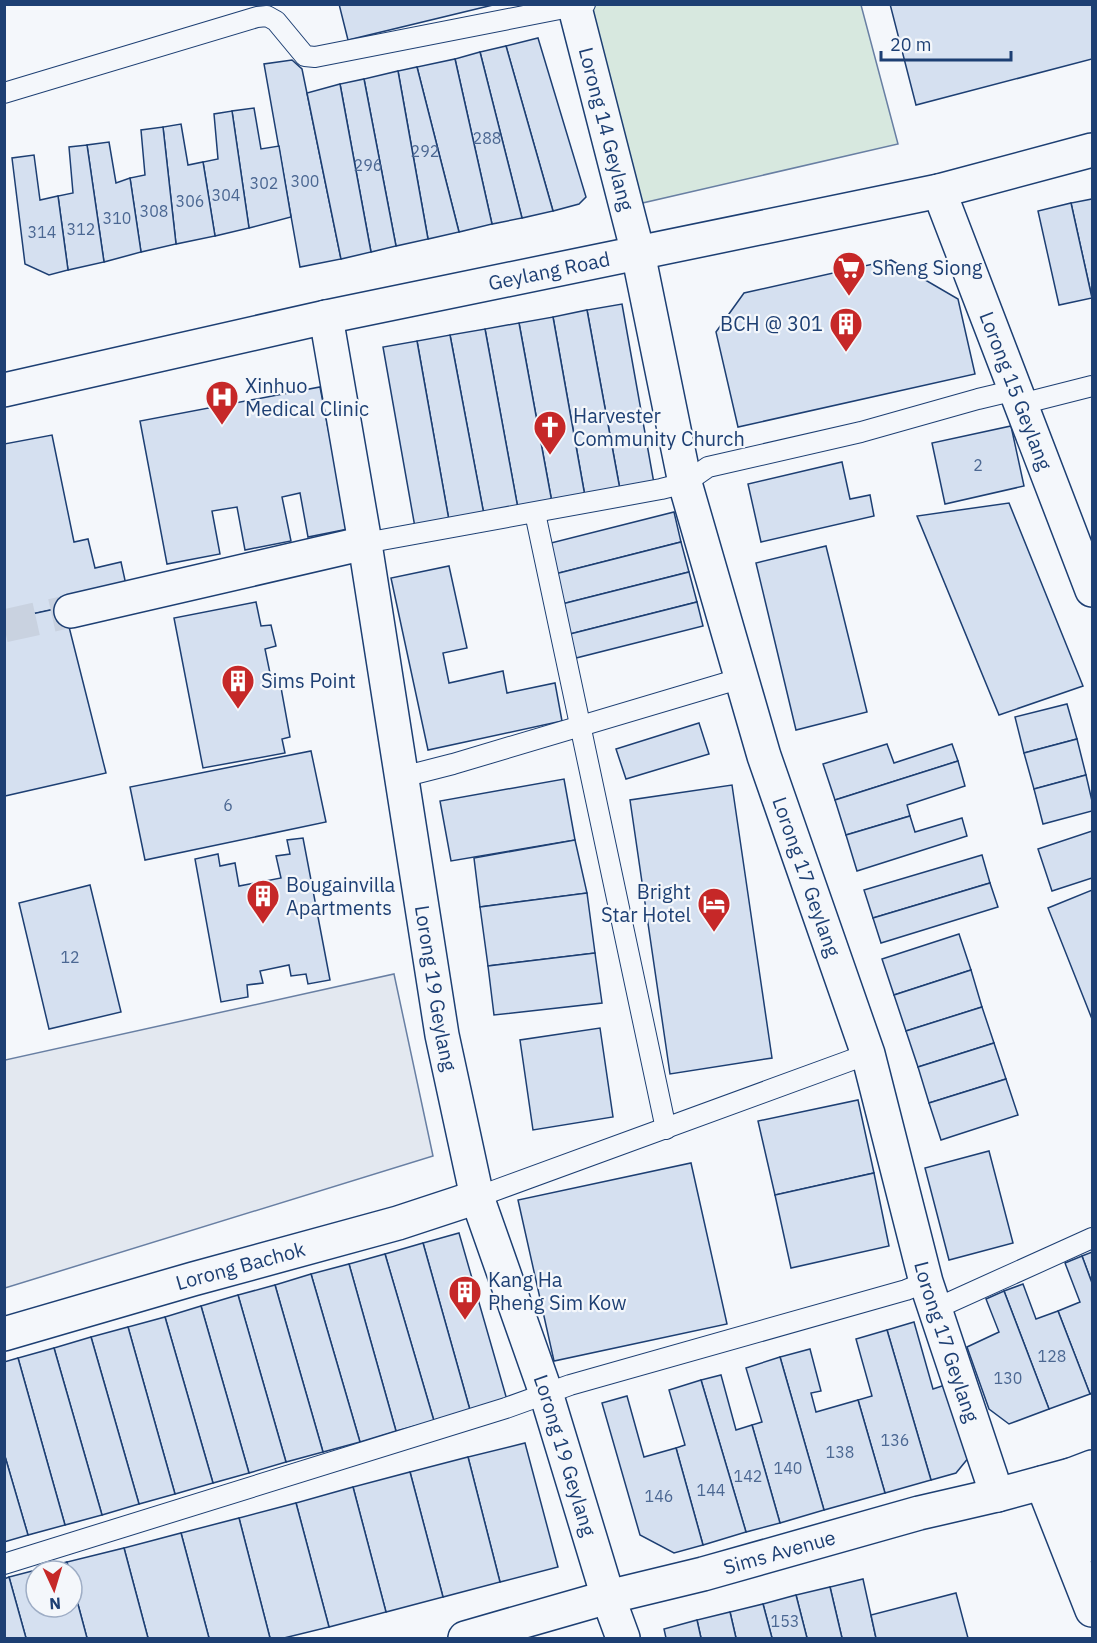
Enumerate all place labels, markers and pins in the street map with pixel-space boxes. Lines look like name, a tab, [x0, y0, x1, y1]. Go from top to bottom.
supermarket icon: Sheng Siong	[831, 250, 867, 297]
place label: Sheng Siong	[872, 254, 983, 281]
building icon: BCH @ 301	[828, 306, 864, 353]
place label: BCH @ 301	[720, 310, 823, 337]
place label: Xinhuo Medical Clinic	[245, 372, 369, 422]
hospital icon: Xinhuo Medical Clinic	[204, 379, 240, 426]
place label: Harvester Community Church	[573, 402, 745, 452]
church icon: Harvester Community Church	[532, 409, 568, 456]
building icon: Sims Point	[220, 663, 256, 710]
place label: Sims Point	[261, 667, 356, 694]
place label: Bougainvilla Apartments	[286, 871, 396, 921]
building icon: Bougainvilla Apartments	[245, 878, 281, 925]
place label: Bright Star Hotel	[601, 878, 691, 928]
hotel icon: Bright Star Hotel	[696, 886, 732, 933]
place label: Kang Ha Pheng Sim Kow	[488, 1266, 627, 1316]
building icon: Kang Ha Pheng Sim Kow	[447, 1274, 483, 1321]

